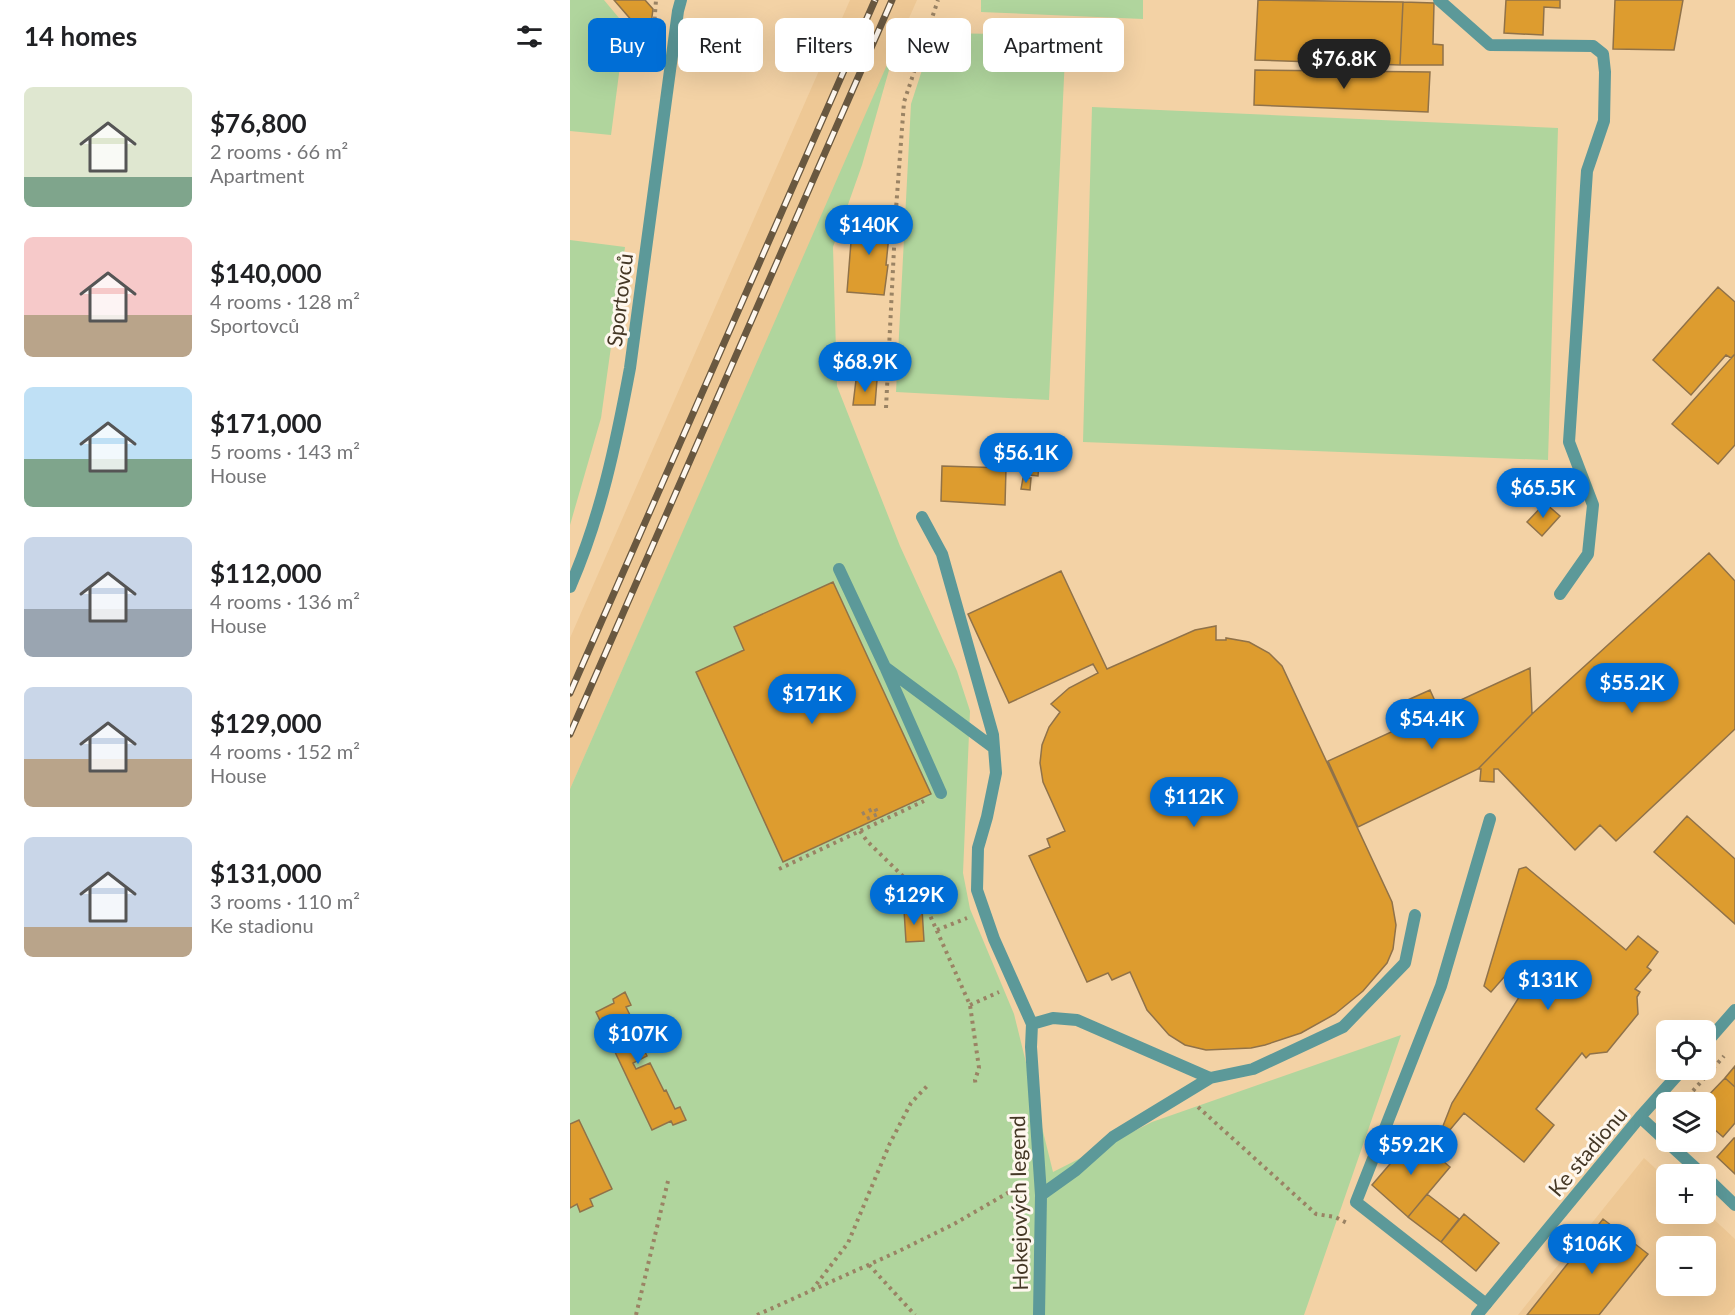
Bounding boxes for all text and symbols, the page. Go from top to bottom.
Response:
chip: Buy [588,18,666,72]
chip: Rent [678,18,763,72]
chip: Filters [775,18,874,72]
chip: New [886,18,971,72]
chip: Apartment [983,18,1124,72]
text: 14 homes [24,20,137,52]
icon: filters [513,20,546,53]
pin: $76.8K [1295,39,1393,90]
text: $76.8K [1312,46,1376,70]
text: $76,800 [210,107,307,139]
icon: home [72,111,144,183]
text: 2 rooms · 66 m² [210,139,348,163]
text: Apartment [210,163,304,187]
pin: $140K [827,205,911,256]
text: $140K [839,212,899,236]
street label: Sportovců [601,252,637,348]
text: $140,000 [210,257,322,289]
icon: home [72,261,144,333]
text: 4 rooms · 128 m² [210,289,360,313]
text: Sportovců [210,313,299,337]
pin: $68.9K [816,342,914,393]
text: $68.9K [833,349,897,373]
text: $171,000 [210,407,322,439]
icon: home [72,411,144,483]
pin: $56.1K [977,433,1075,484]
text: 5 rooms · 143 m² [210,439,360,463]
text: $56.1K [994,440,1058,464]
text: House [210,463,267,487]
pin: $65.5K [1494,468,1592,519]
text: $65.5K [1511,475,1575,499]
text: $112,000 [210,557,322,589]
icon: home [72,561,144,633]
text: 4 rooms · 136 m² [210,589,360,613]
text: House [210,613,267,637]
pin: $55.2K [1583,663,1681,714]
text: $55.2K [1600,670,1664,694]
pin: $171K [770,674,854,725]
text: $171K [782,681,842,705]
pin: $54.4K [1383,699,1481,750]
text: $54.4K [1400,706,1464,730]
text: $129,000 [210,707,322,739]
icon: home [72,711,144,783]
text: 4 rooms · 152 m² [210,739,360,763]
text: House [210,763,267,787]
pin: $112K [1152,777,1236,828]
text: $112K [1164,784,1224,808]
text: $131,000 [210,857,322,889]
icon: home [72,861,144,933]
pin: $129K [872,875,956,926]
text: $129K [884,882,944,906]
text: 3 rooms · 110 m² [210,889,360,913]
text: Ke stadionu [210,913,314,937]
pin: $131K [1506,960,1590,1011]
text: $131K [1518,967,1578,991]
pin: $107K [596,1014,680,1065]
map controls [1656,1020,1716,1296]
button: locate [1656,1020,1716,1080]
text: $107K [608,1021,668,1045]
button: layers [1656,1092,1716,1152]
street label: Ke stadionu [1542,1101,1632,1201]
street label: Hokejových legend [1004,1115,1032,1291]
pin: $59.2K [1362,1125,1460,1176]
text: $59.2K [1379,1132,1443,1156]
button: + [1656,1164,1716,1224]
pin: $106K [1550,1224,1634,1275]
text: $106K [1562,1231,1622,1255]
button: − [1656,1236,1716,1296]

